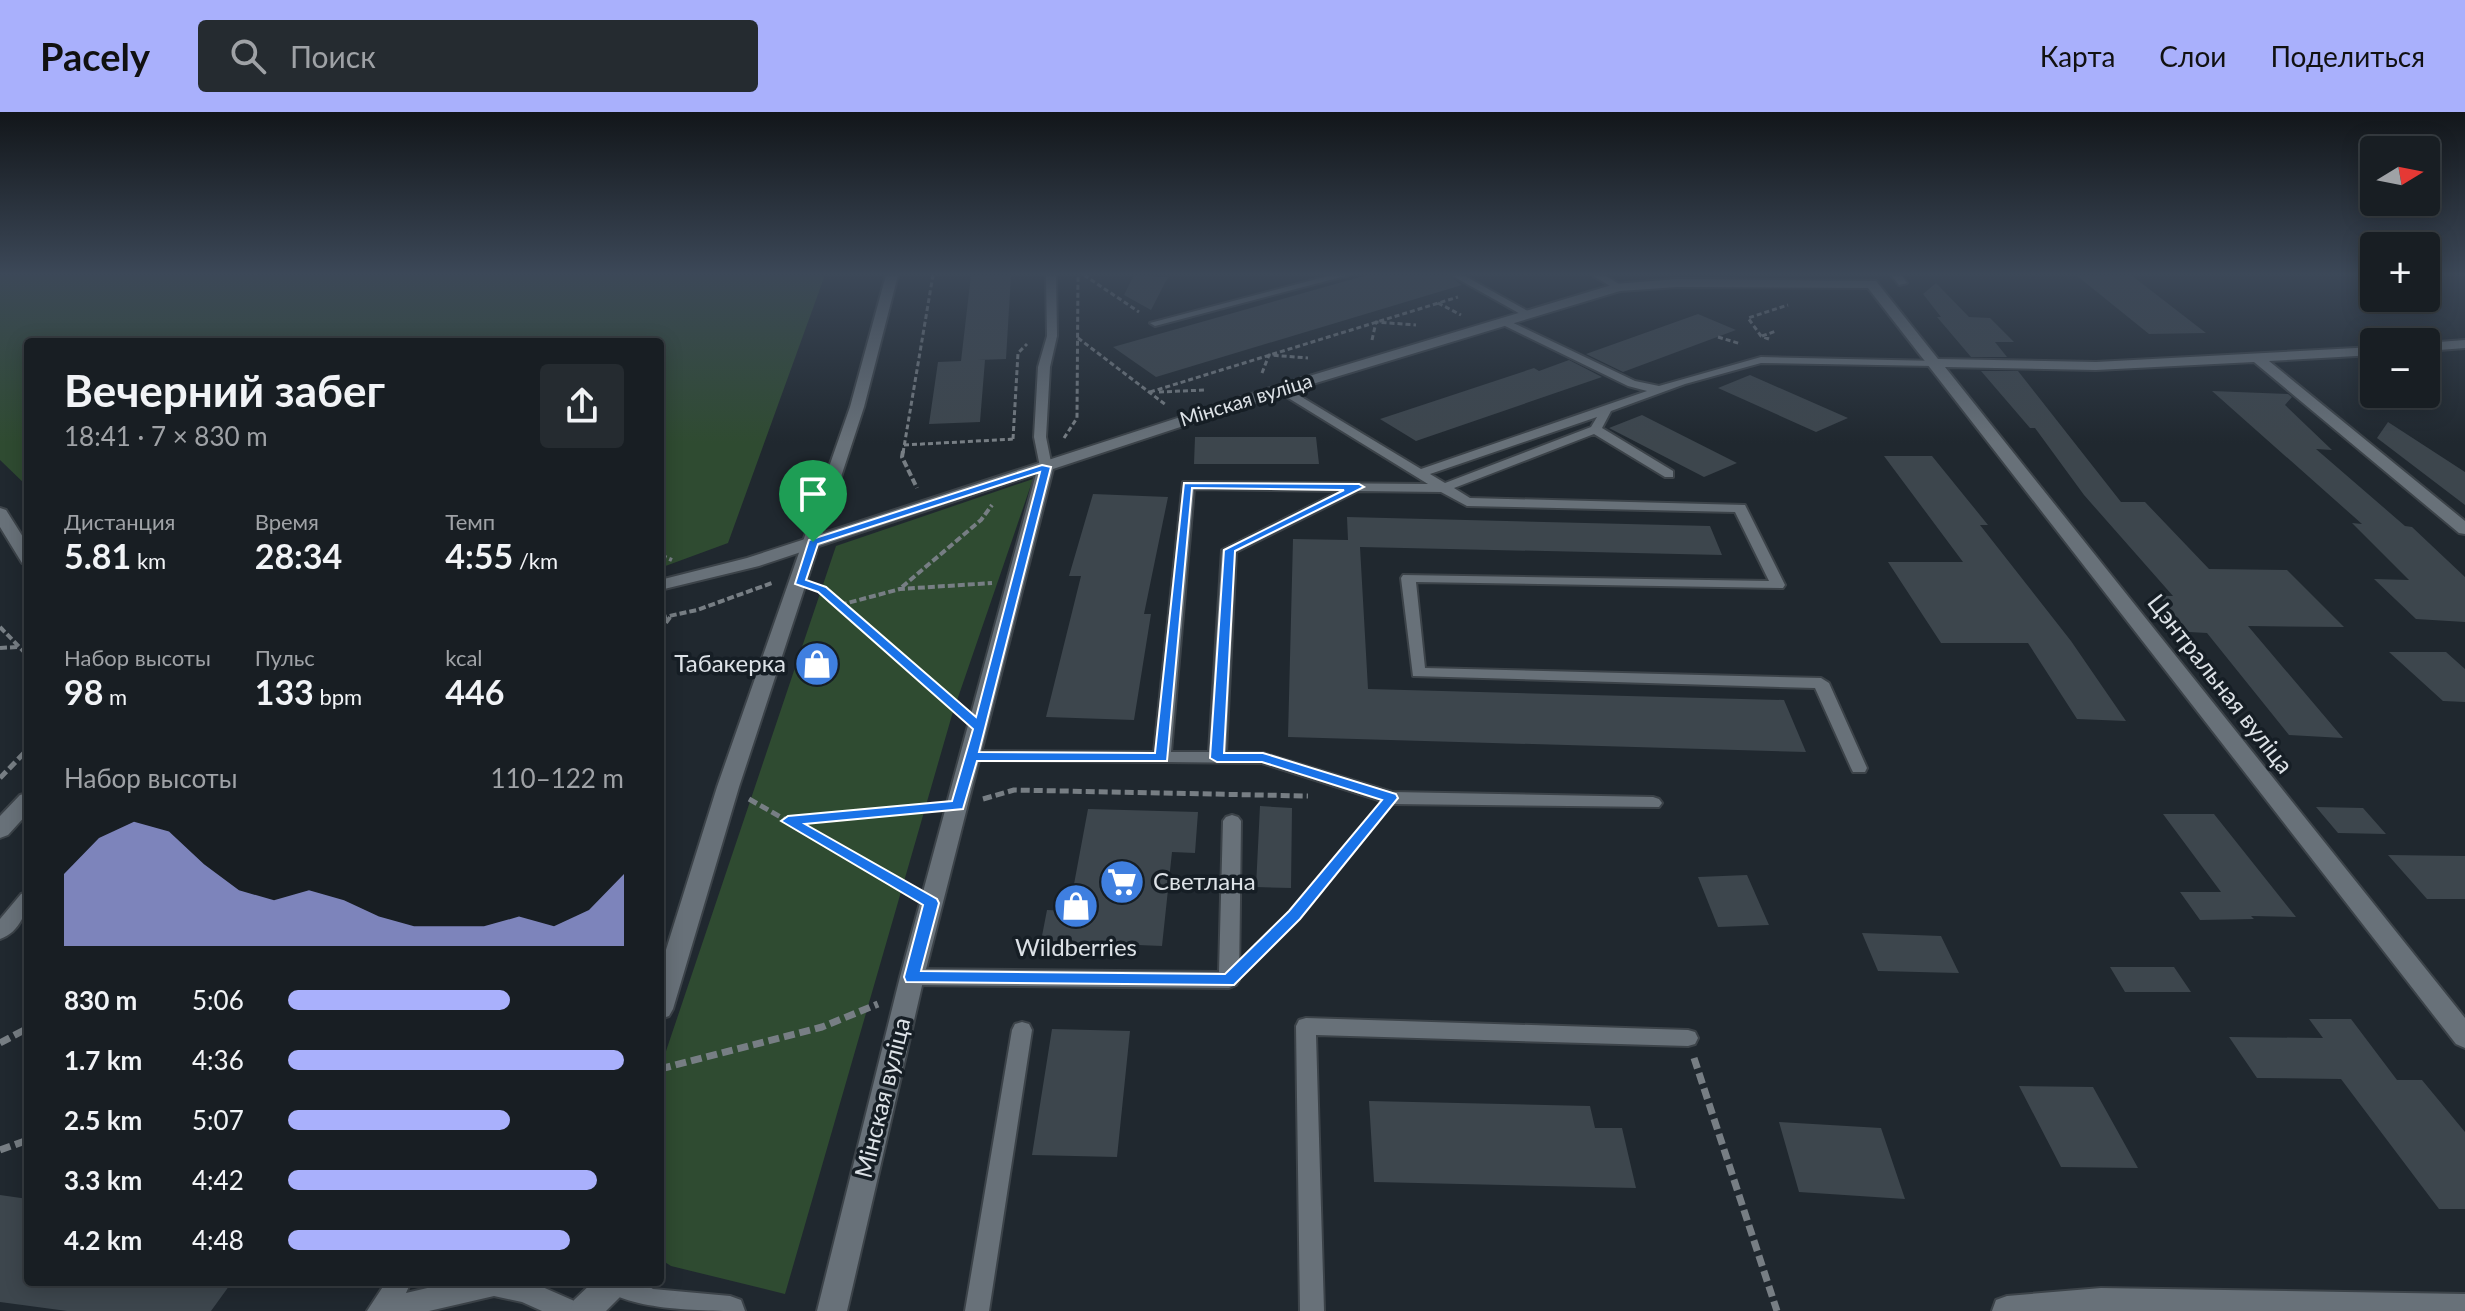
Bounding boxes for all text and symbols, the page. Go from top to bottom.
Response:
search box [198,20,758,92]
text: Pacely [40,33,150,79]
icon: search [226,34,270,78]
text: Поиск [290,38,376,74]
text: Карта [2040,39,2115,73]
text: Слои [2159,39,2226,73]
text: Поделиться [2270,39,2425,73]
north arrow [2360,136,2440,216]
map controls [2360,136,2440,408]
button: + [2360,232,2440,312]
button: − [2360,328,2440,408]
text: Вечерний забег [64,364,385,416]
button: share [540,364,624,448]
street label: Мінская вуліца [1177,368,1315,431]
text: 18:41 · 7 × 830 m [64,420,268,452]
pin [779,460,847,542]
icon: arrive [791,472,835,516]
text: Дистанция [64,508,175,535]
text: Время [255,508,319,535]
text: Темп [445,508,495,535]
text: 5.81 [64,535,131,576]
text: 28:34 [255,535,342,576]
text: 4:55 [445,535,513,576]
text: km [131,547,166,574]
text: /km [513,547,558,574]
street label: Цэнтральная вуліца [2142,588,2300,778]
shop icon: Табакерка [793,640,841,688]
text: Набор высоты [64,644,211,671]
text: Пульс [255,644,315,671]
text: kcal [445,644,483,671]
place label: Табакерка [674,648,786,677]
text: 98 [64,671,103,712]
text: 133 [255,671,314,712]
text: 446 [445,671,505,712]
text: m [103,683,127,710]
text: bpm [314,683,362,710]
text: Набор высоты [64,762,238,794]
text: 110–122 m [490,762,624,794]
supermarket icon: Светлана [1098,858,1146,906]
place label: Светлана [1153,866,1256,895]
shop icon: Wildberries [1052,882,1100,930]
place label: Wildberries [1015,932,1137,961]
text: 830 m [64,984,137,1016]
text: 5:06 [192,984,244,1016]
street label: Мінская вуліца [848,1014,915,1181]
text: 1.7 km [64,1044,142,1076]
text: 4:36 [192,1044,244,1076]
text: 2.5 km [64,1104,142,1136]
text: 5:07 [192,1104,244,1136]
text: 3.3 km [64,1164,142,1196]
text: 4:42 [192,1164,244,1196]
text: 4.2 km [64,1224,142,1256]
text: 4:48 [192,1224,244,1256]

